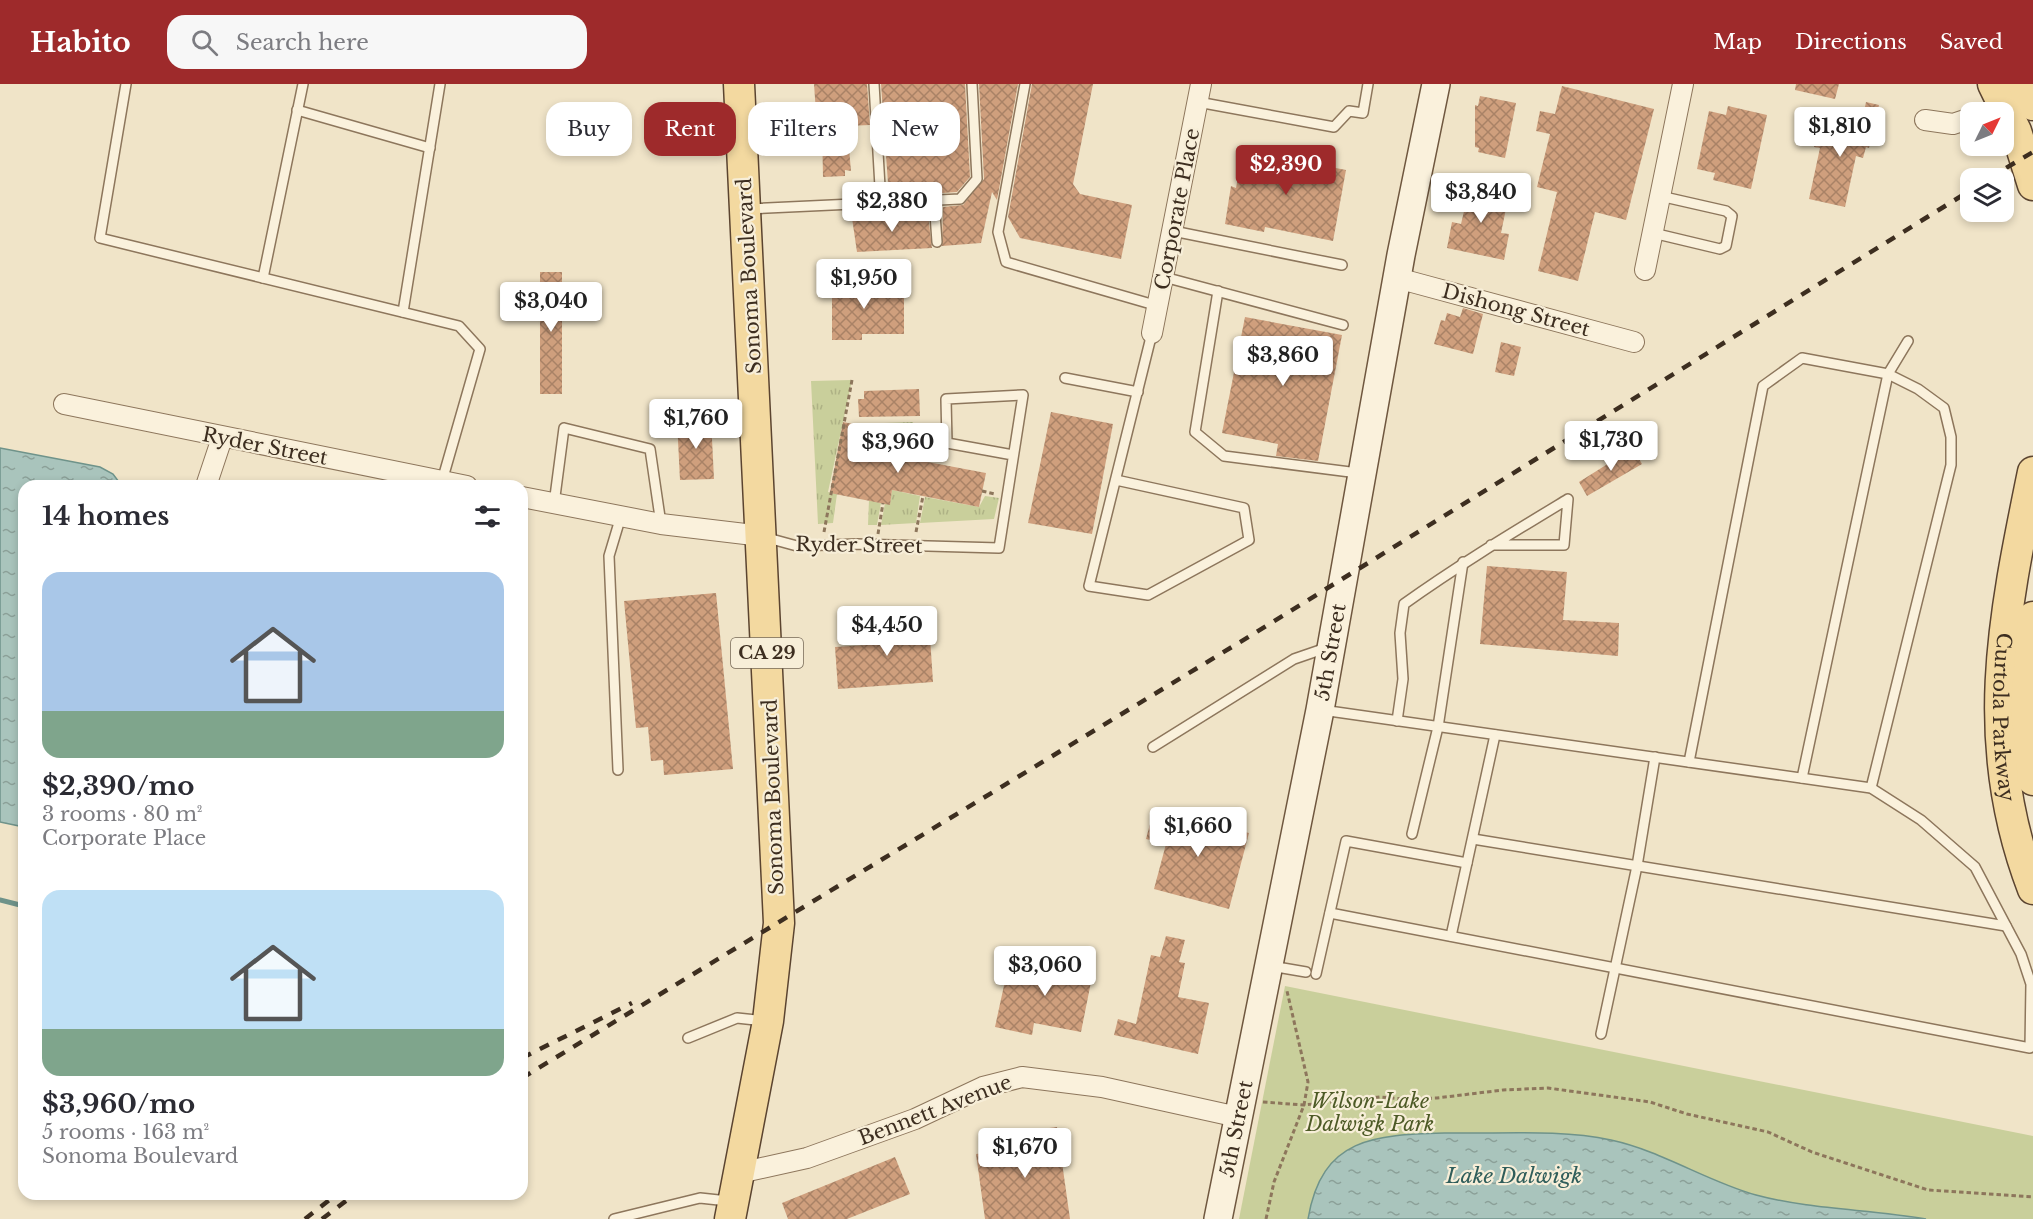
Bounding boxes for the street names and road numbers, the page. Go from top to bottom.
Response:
street label: Corporate Place [1150,126,1204,292]
street label: Sonoma Boulevard [732,177,766,375]
street label: Dishong Street [1440,279,1593,341]
street label: Ryder Street [200,422,330,470]
street label: Ryder Street [795,532,923,558]
street label: 5th Street [1310,601,1351,703]
street label: Curtola Parkway [1988,631,2020,804]
road number: CA 29 [731,638,803,668]
street label: Sonoma Boulevard [758,698,788,896]
street label: Bennett Avenue [855,1070,1015,1150]
street label: 5th Street [1215,1078,1258,1180]

